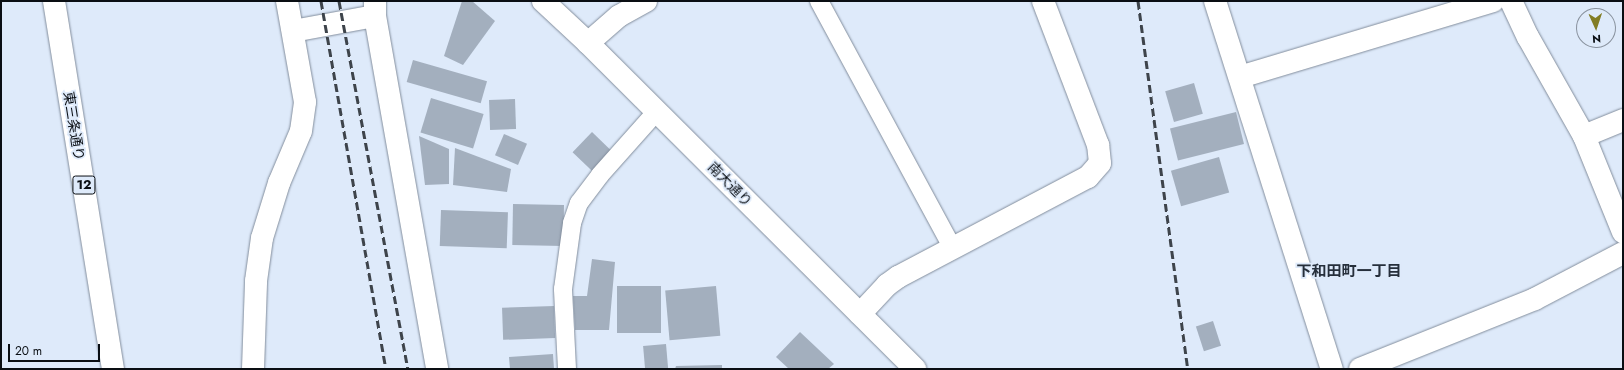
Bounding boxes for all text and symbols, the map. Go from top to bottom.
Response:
north arrow [1576,8,1616,48]
text: N [1592,31,1601,47]
street label: 東三条通り [60,90,88,162]
street label: 南大通り [704,158,756,210]
road number: 12 [72,174,96,196]
district label: 下和田町一丁目 [1297,263,1401,281]
scale bar [10,336,102,362]
text: 20 m [15,342,42,360]

